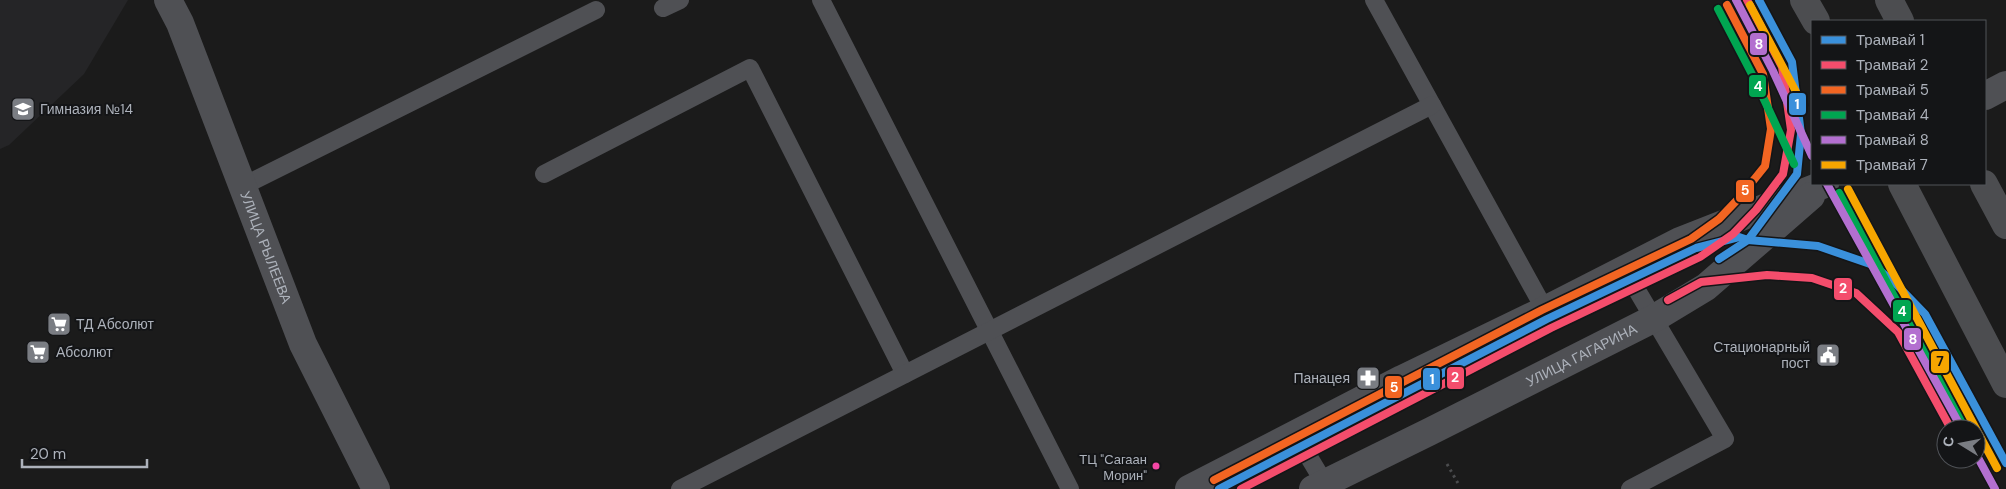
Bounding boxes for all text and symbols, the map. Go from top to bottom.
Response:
legend [1811,20,1986,185]
text: Трамвай 1 [1856,30,1925,50]
line badge: 8 [1749,32,1768,56]
text: 8 [1755,35,1764,53]
text: Трамвай 2 [1856,55,1928,75]
line badge: 4 [1748,74,1767,98]
text: 4 [1753,77,1763,95]
text: Трамвай 5 [1856,80,1929,100]
line badge: 1 [1788,92,1807,116]
text: 1 [1794,95,1800,113]
school or university icon: Гимназия №14 [10,96,36,122]
place label: Гимназия №14 [40,100,134,118]
text: Трамвай 4 [1856,105,1929,125]
text: Трамвай 8 [1856,130,1929,150]
text: Трамвай 7 [1856,155,1928,175]
line badge: 5 [1735,179,1755,203]
text: 5 [1741,181,1749,199]
street label: УЛИЦА РЫЛЕЕВА [236,188,296,307]
line badge: 2 [1833,277,1853,301]
text: 2 [1839,279,1847,297]
line badge: 4 [1892,299,1912,323]
text: 4 [1897,302,1907,320]
supermarket icon: ТД Абсолют [46,311,72,337]
place label: ТД Абсолют [76,315,154,333]
street label: УЛИЦА ГАГАРИНА [1523,319,1641,391]
line badge: 8 [1903,327,1922,351]
text: 8 [1909,330,1918,348]
place label: Стационарный пост [1713,338,1811,372]
supermarket icon: Абсолют [25,339,51,365]
public building icon: Стационарный пост [1815,342,1841,368]
place label: Абсолют [56,343,113,361]
line badge: 7 [1930,350,1950,374]
text: 7 [1936,352,1944,370]
pharmacy icon: Панацея [1355,365,1381,391]
line badge: 2 [1446,366,1465,390]
line badge: 1 [1422,367,1441,391]
text: 2 [1451,368,1459,386]
place label: Панацея [1293,369,1350,387]
text: 1 [1429,370,1435,388]
line badge: 5 [1384,375,1403,399]
text: 5 [1390,378,1398,396]
north arrow [1936,419,1986,469]
text: С [1938,435,1958,448]
scale bar [22,436,148,468]
text: 20 m [30,444,66,464]
place label: ТЦ "Сагаан Морин" [1079,451,1147,484]
marker: ТЦ "Сагаан Морин" [1151,461,1161,471]

